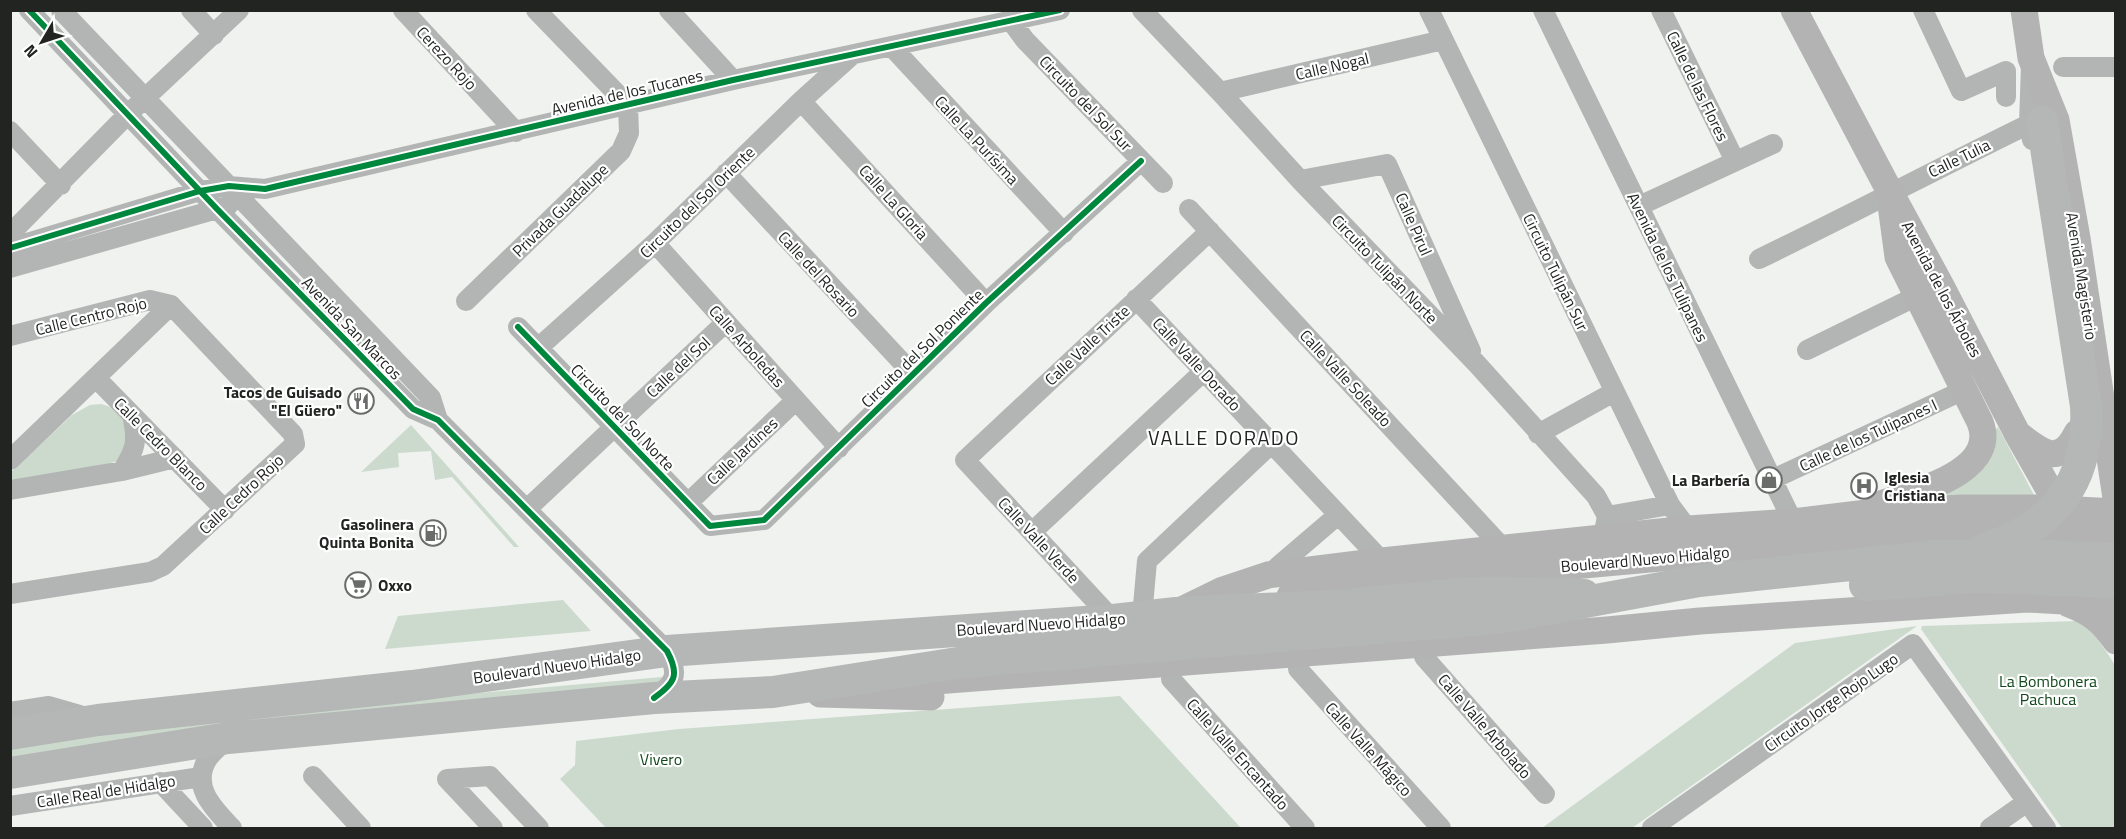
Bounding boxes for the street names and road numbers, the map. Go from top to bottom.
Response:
street label: Cerezo Rojo [411,21,483,95]
street label: Calle de las Flores [1661,27,1735,145]
street label: Calle Nogal [1293,46,1371,86]
street label: Circuito del Sol Sur [1034,50,1138,157]
street label: Avenida de los Tucanes [549,63,705,121]
street label: Calle La Purísima [929,90,1025,190]
street label: Calle Tulia [1924,133,1994,183]
street label: Circuito del Sol Oriente [634,141,760,263]
street label: Privada Guadalupe [506,158,614,262]
street label: Calle La Gloria [854,159,934,245]
street label: Avenida de los Tulipanes [1621,188,1715,346]
street label: Calle Pirul [1390,189,1438,259]
street label: Circuito Tulipán Norte [1326,209,1444,329]
street label: Circuito Tulipán Sur [1517,209,1595,335]
street label: Avenida Magisterio [2060,211,2104,341]
street label: Avenida de los Árboles [1896,217,1988,361]
street label: Calle del Rosario [773,225,865,323]
street label: Avenida San Marcos [296,271,408,385]
street label: Circuito del Sol Poniente [855,283,989,413]
street label: Calle Centro Rojo [33,291,149,341]
street label: Calle Valle Triste [1039,299,1135,391]
street label: Calle Arboledas [704,300,790,392]
street label: Calle Valle Dorado [1147,312,1247,416]
street label: Calle Valle Soleado [1294,324,1398,432]
street label: Calle del Sol [640,331,716,403]
street label: Circuito del Sol Norte [566,358,680,476]
street label: Calle Cedro Blanco [109,392,213,496]
street label: Calle de los Tulipanes I [1795,393,1941,477]
street label: Calle Jardines [701,412,783,490]
street label: Calle Cedro Rojo [193,448,289,540]
street label: Calle Valle Verde [993,491,1085,589]
street label: Boulevard Nuevo Hidalgo [1560,540,1730,578]
street label: Boulevard Nuevo Hidalgo [956,606,1126,642]
street label: Boulevard Nuevo Hidalgo [472,642,642,690]
street label: Circuito Jorge Rojo Lugo [1759,647,1903,757]
street label: Calle Valle Arbolado [1433,668,1537,784]
street label: Calle Valle Encantado [1181,693,1295,815]
street label: Calle Valle Mágico [1320,696,1418,802]
street label: Calle Real de Hidalgo [35,768,177,814]

